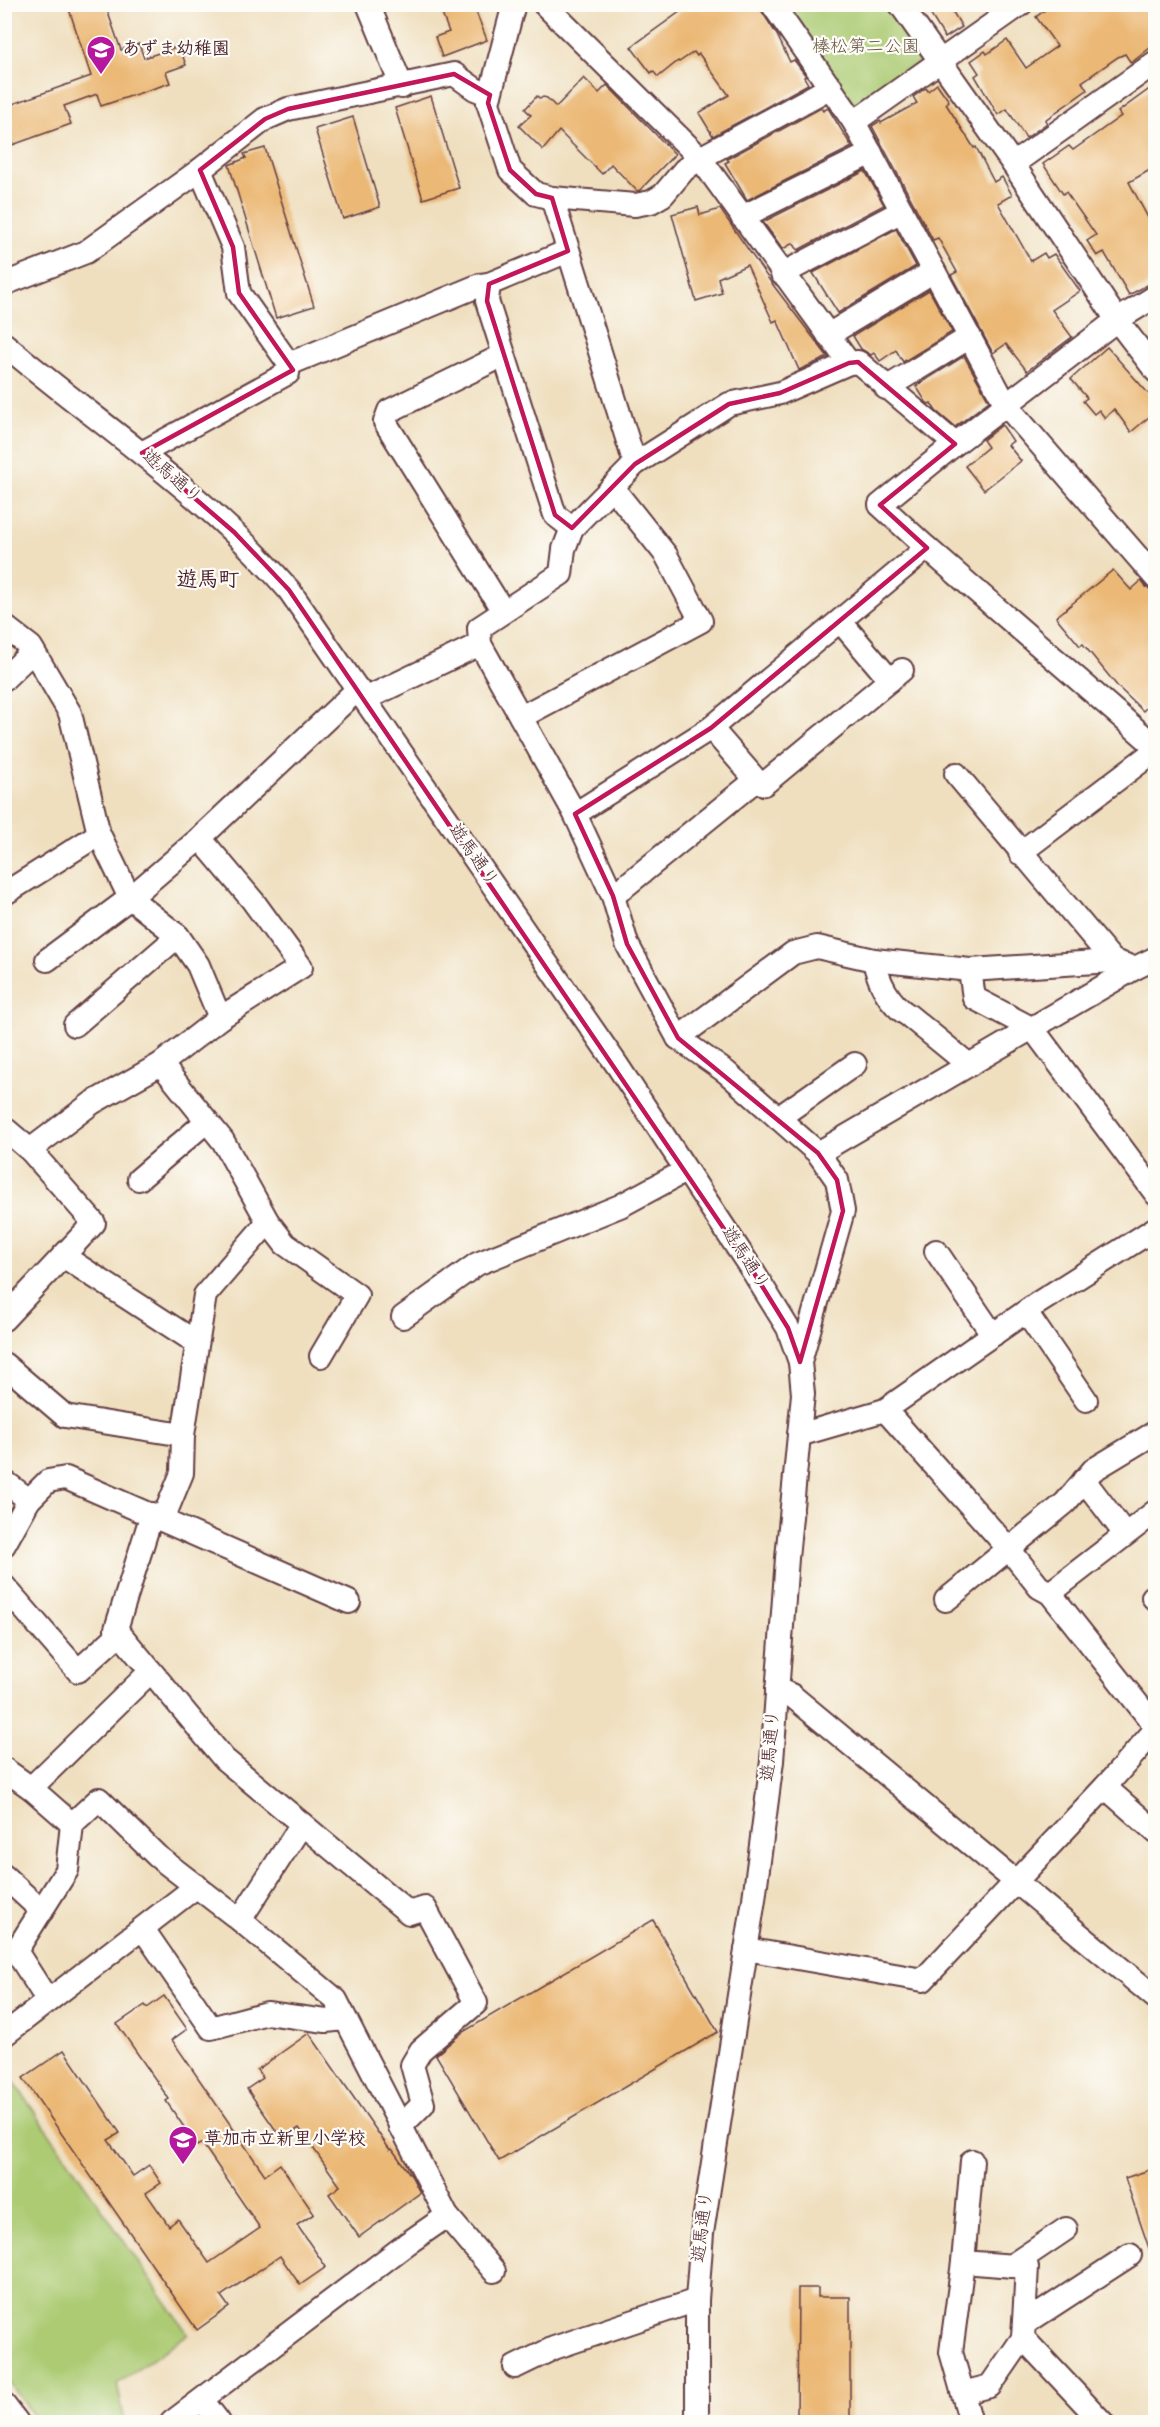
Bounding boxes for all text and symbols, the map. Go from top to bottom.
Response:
school or university icon: あずま幼稚園 [85,34,117,76]
park label: 榛松第二公園 [812,37,920,59]
place label: あずま幼稚園 [122,39,230,61]
street label: 遊馬通り [137,446,206,510]
district label: 遊馬町 [177,568,240,595]
street label: 遊馬通り [443,820,502,892]
street label: 遊馬通り [716,1223,773,1295]
street label: 遊馬通り [757,1709,786,1783]
school or university icon: 草加市立新里小学校 [167,2124,199,2166]
place label: 草加市立新里小学校 [204,2129,366,2151]
street label: 遊馬通り [688,2190,719,2264]

